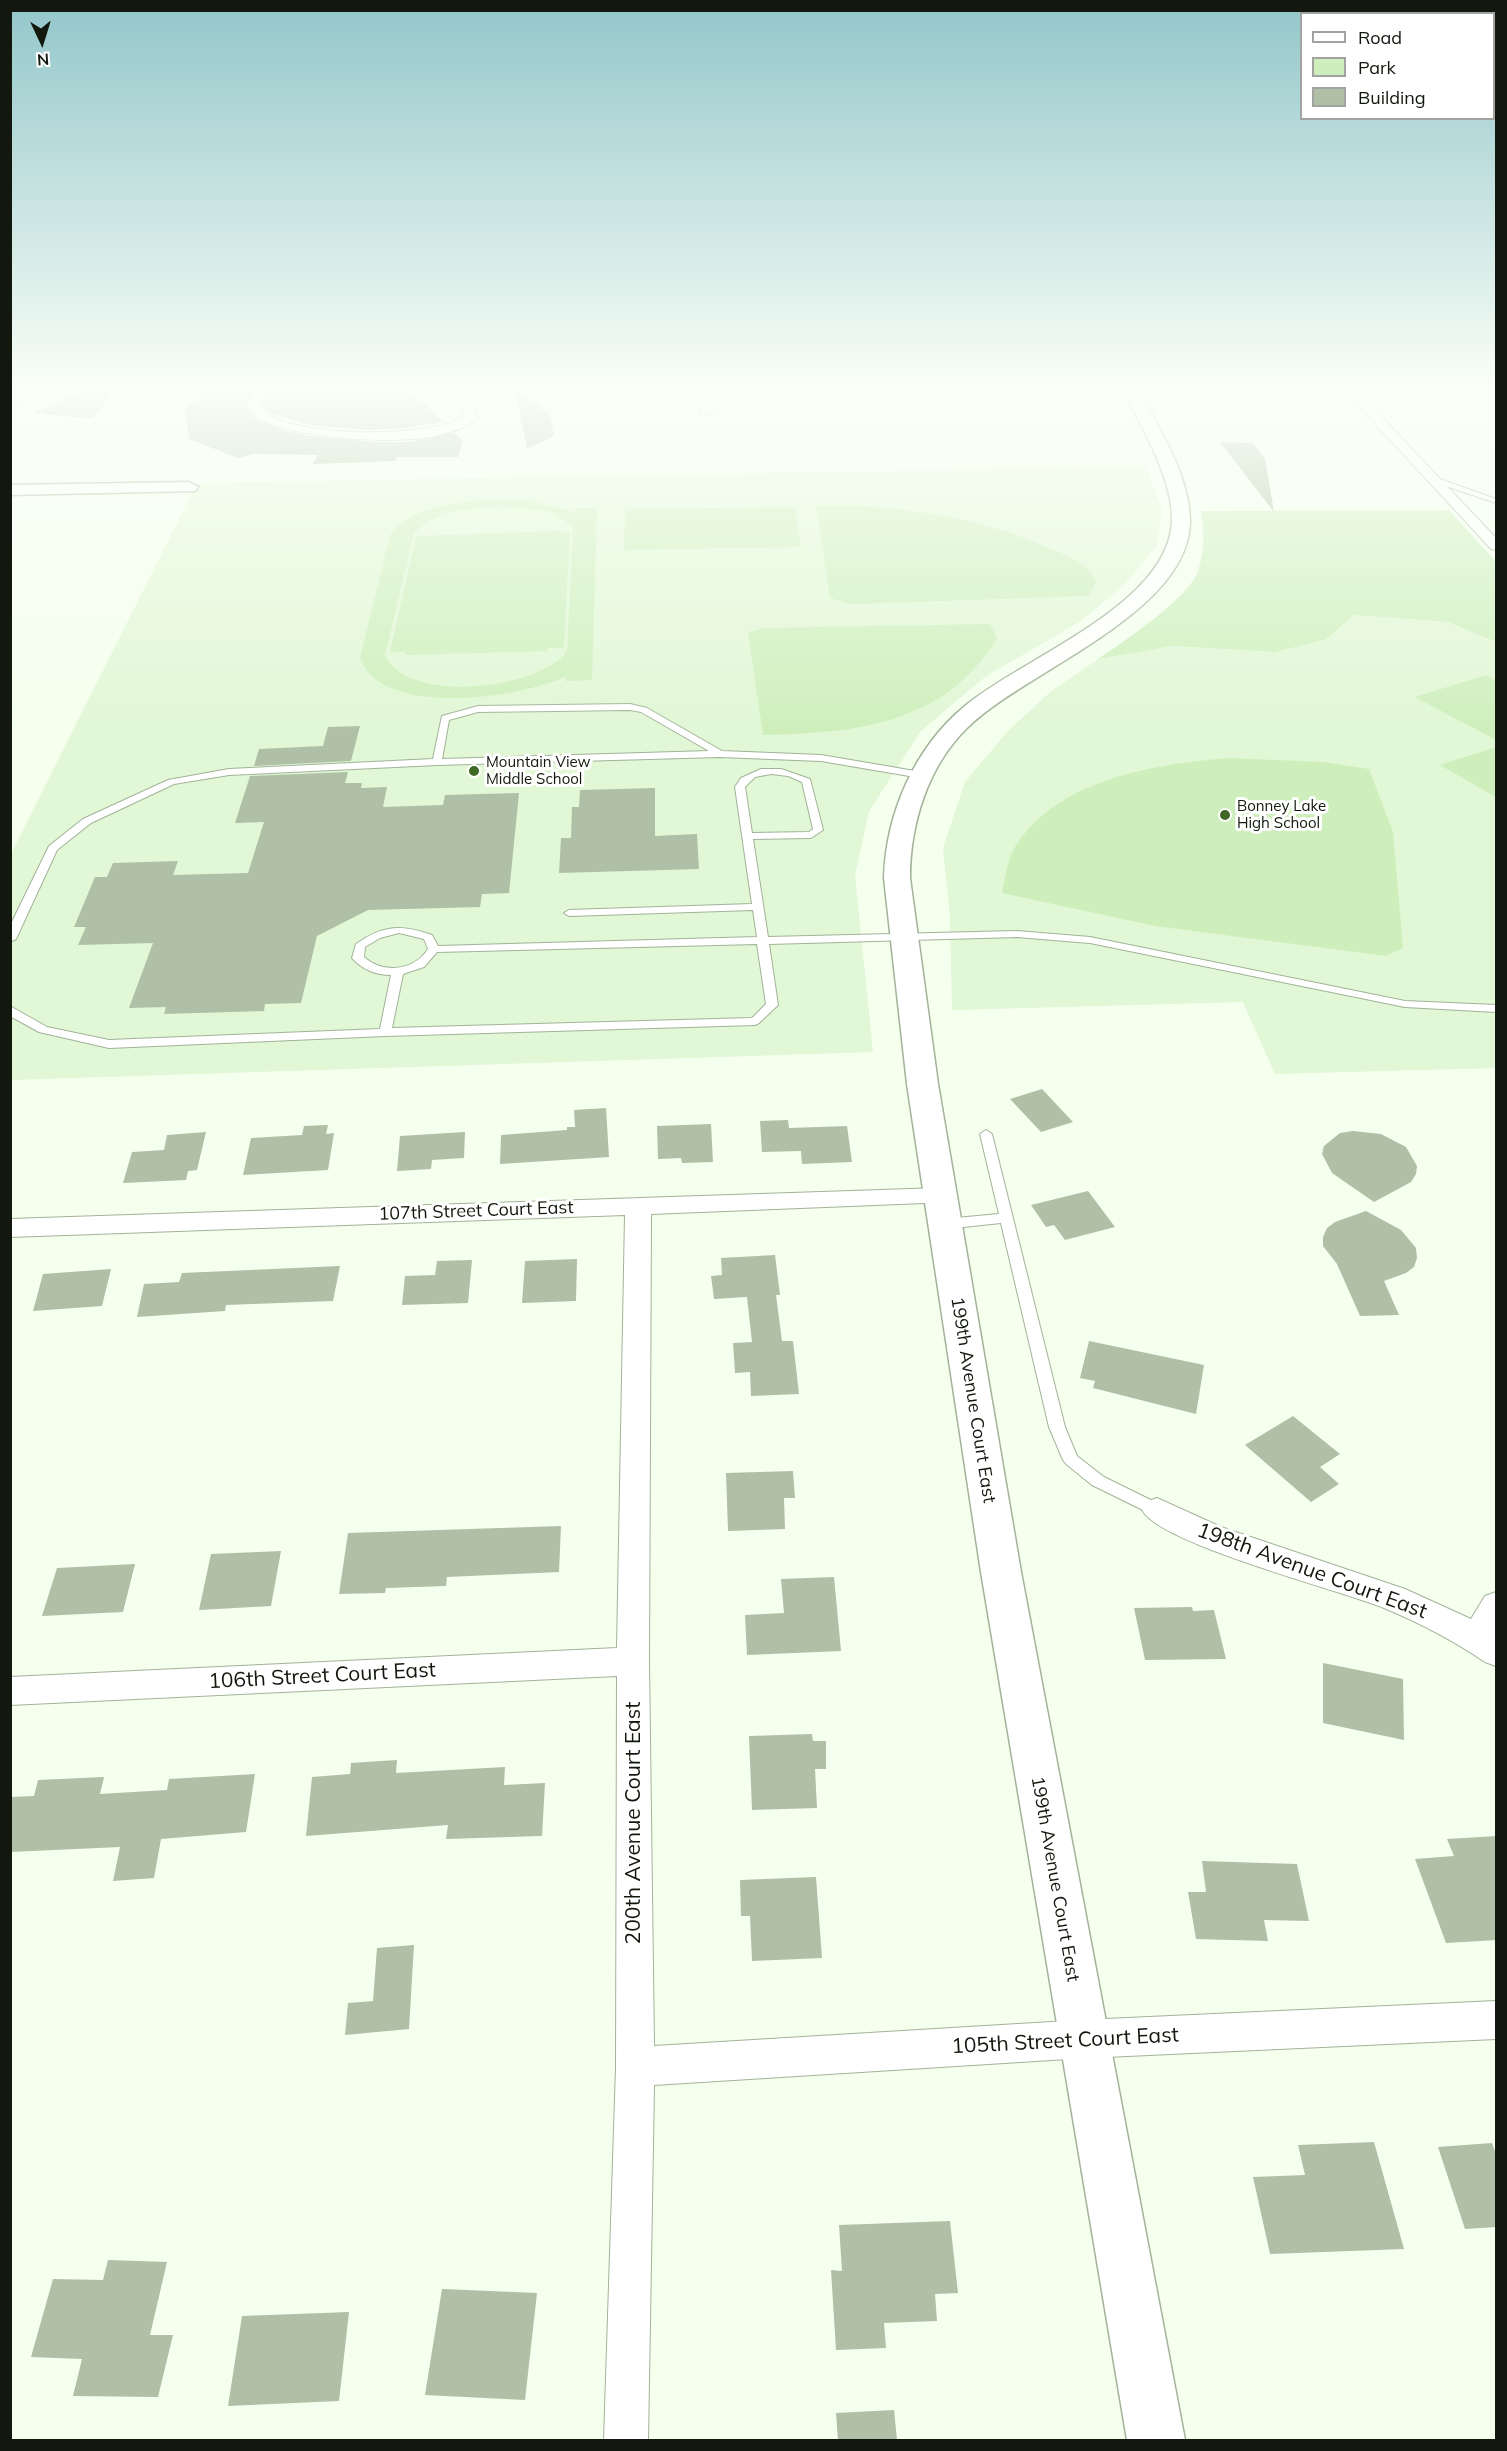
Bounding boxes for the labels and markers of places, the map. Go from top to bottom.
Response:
place label: Mountain View Middle School [486,753,591,788]
marker: Mountain View Middle School [467,764,481,778]
place label: Bonney Lake High School [1237,797,1326,832]
marker: Bonney Lake High School [1218,808,1232,822]

